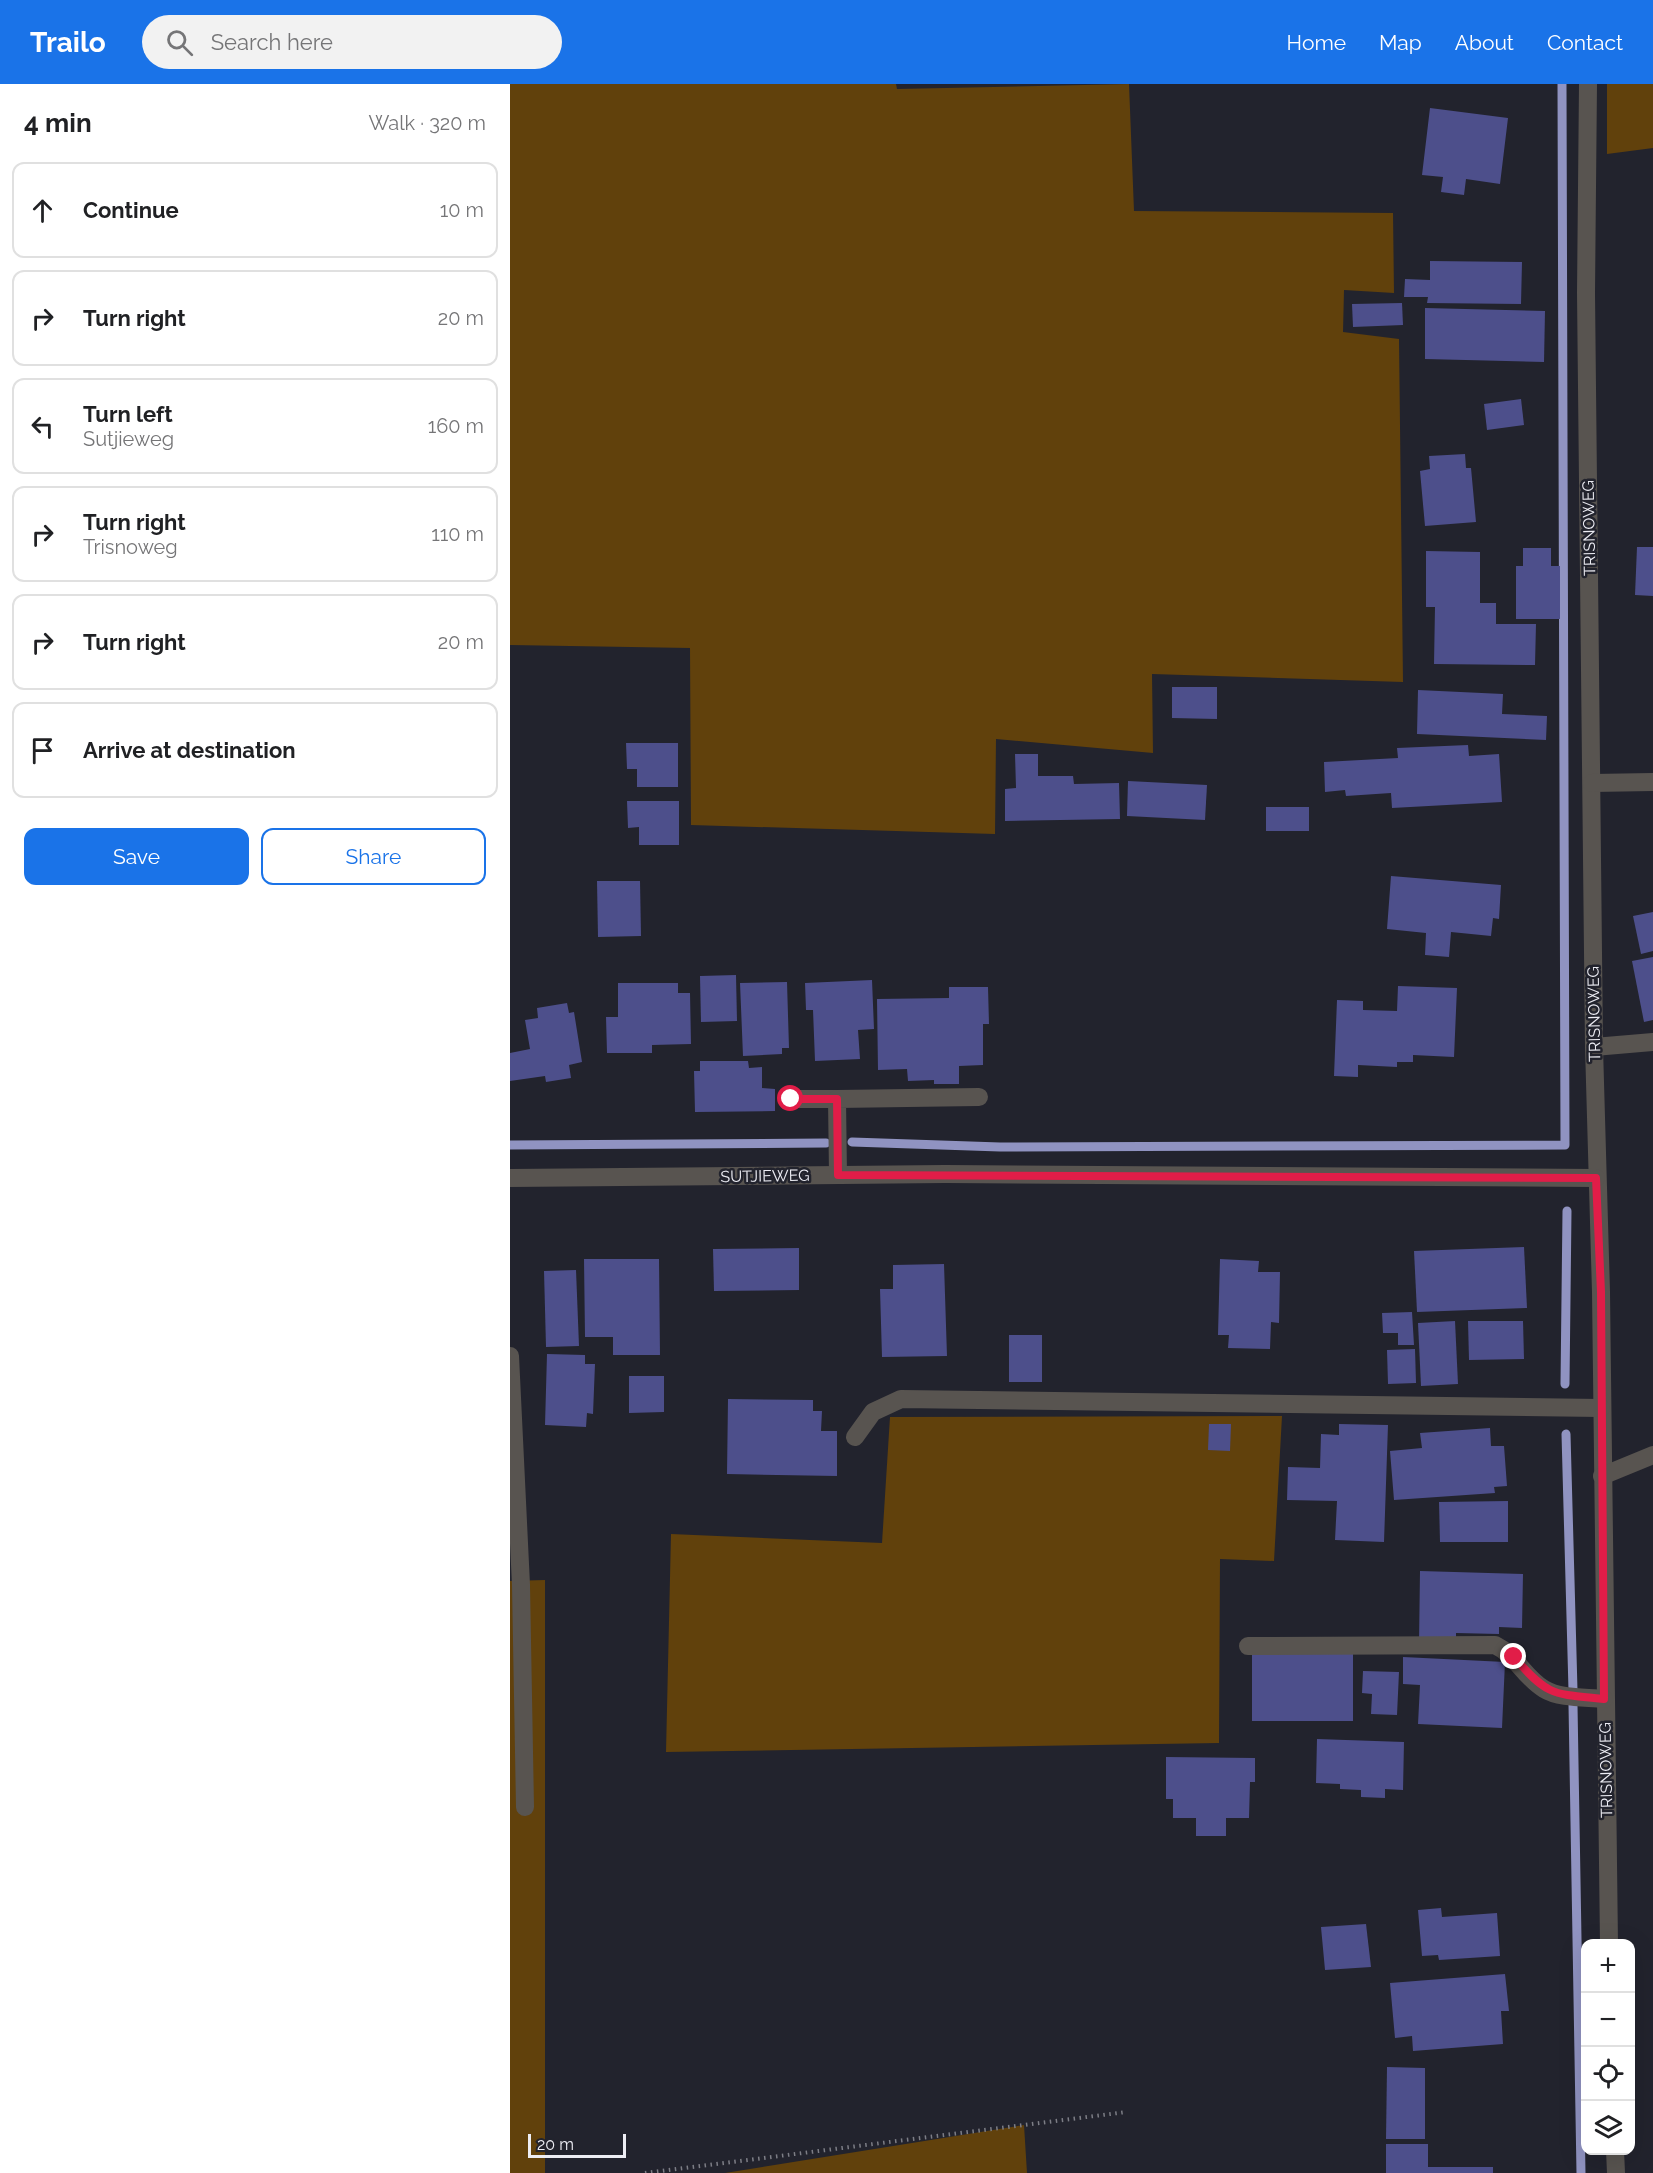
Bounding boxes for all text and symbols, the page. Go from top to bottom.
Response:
search box [142,15,562,69]
text: Trailo [30,26,106,59]
icon: search [163,26,196,59]
text: Search here [211,29,333,55]
text: Home [1287,30,1346,55]
text: Map [1379,30,1422,55]
text: About [1455,30,1514,55]
text: Contact [1547,30,1623,55]
text: 4 min [24,108,92,138]
text: Walk · 320 m [368,111,486,135]
icon: ahead [26,194,59,227]
text: Continue [83,197,179,223]
text: 10 m [440,198,484,222]
icon: right [26,302,59,335]
text: Turn right [83,305,186,331]
text: 20 m [438,306,484,330]
text: Turn left [83,401,173,427]
icon: left [26,410,59,443]
text: 160 m [428,414,484,438]
text: Sutjieweg [83,427,174,451]
street label: TRISNOWEG [1579,480,1599,576]
text: Turn right [83,509,186,535]
icon: right [26,518,59,551]
text: 110 m [431,522,484,546]
text: Trisnoweg [83,535,178,559]
icon: right [26,626,59,659]
text: Turn right [83,629,186,655]
text: 20 m [438,630,484,654]
icon: arrive [26,734,59,767]
text: Arrive at destination [83,737,296,763]
button: Save [24,828,249,885]
button: Share [261,828,486,885]
street label: TRISNOWEG [1584,966,1604,1062]
route start [777,1085,803,1111]
street label: SUTJIEWEG [720,1166,810,1186]
route end [1500,1643,1526,1669]
street label: TRISNOWEG [1596,1722,1616,1818]
map controls [1581,1939,1635,2155]
button: + [1581,1939,1635,1993]
button: − [1581,1993,1635,2047]
button: locate [1581,2047,1635,2101]
button: layers [1581,2101,1635,2155]
scale bar [528,2131,626,2158]
text: 20 m [537,2135,574,2154]

